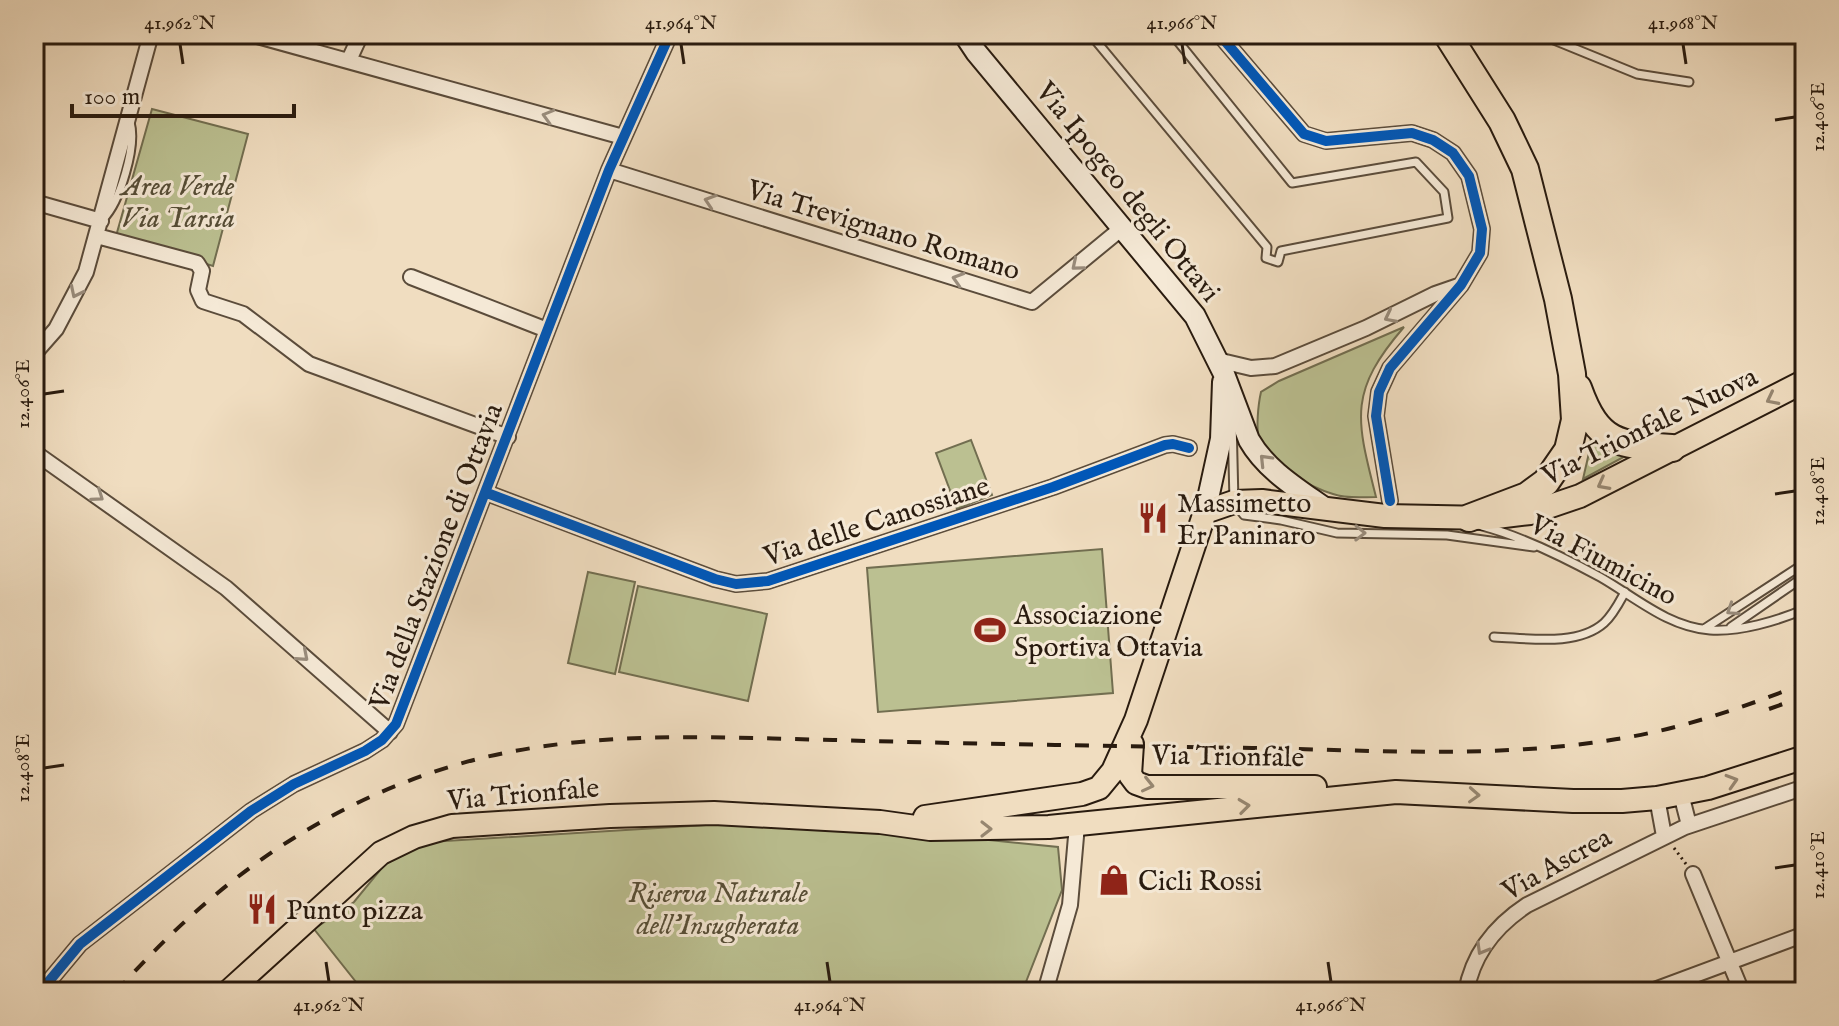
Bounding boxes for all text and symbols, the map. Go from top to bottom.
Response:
text: 41.962°N [144,11,216,36]
text: 41.964°N [645,11,717,36]
text: 41.966°N [1147,11,1217,36]
text: 41.968°N [1648,11,1718,36]
scale bar [72,68,294,118]
street label: Via Ipogeo degli Ottavi [1027,74,1227,310]
text: 100 m [84,82,140,113]
text: 12.406°E [1806,82,1831,152]
one-way arrow [542,109,556,125]
park label: Area Verde Via Tarsia [119,170,235,237]
street label: Via Trevignano Romano [742,173,1024,290]
one-way arrow [703,195,717,211]
one-way arrow [1072,255,1086,270]
one-way arrow [951,273,965,289]
one-way arrow [70,284,86,298]
one-way arrow [1383,307,1398,322]
text: 12.406°E [11,359,36,429]
street label: Via Trionfale Nuova [1536,359,1764,495]
one-way arrow [1765,389,1780,404]
street label: Via della Stazione di Ottavia [362,398,512,716]
one-way arrow [1260,455,1274,470]
text: 12.408°E [1806,456,1831,525]
street label: Via delle Canossiane [759,469,994,576]
one-way arrow [1597,475,1612,490]
one-way arrow [90,486,104,501]
place label: Massimetto Er Paninaro [1177,487,1316,554]
restaurant icon: Massimetto Er Paninaro [1136,501,1170,535]
street label: Via Fiumicino [1522,507,1683,615]
one-way arrow [1354,525,1367,542]
place label: Associazione Sportiva Ottavia [1013,599,1203,666]
one-way arrow [1726,601,1741,616]
sports icon: Associazione Sportiva Ottavia [973,613,1007,647]
one-way arrow [294,646,309,660]
text: 12.408°E [11,733,36,802]
street label: Via Trionfale [1150,739,1305,776]
street label: Via Trionfale [445,771,601,820]
one-way arrow [1724,774,1738,790]
one-way arrow [1141,776,1154,793]
one-way arrow [1468,786,1481,803]
one-way arrow [1238,798,1251,815]
one-way arrow [980,820,993,837]
street label: Via Ascrea [1495,820,1619,910]
text: 12.410°E [1806,831,1831,899]
shop icon: Cicli Rossi [1097,863,1131,897]
place label: Cicli Rossi [1138,865,1262,900]
park label: Riserva Naturale dell'Insugherata [628,877,808,944]
restaurant icon: Punto pizza [245,892,279,926]
place label: Punto pizza [286,894,424,929]
one-way arrow [1476,940,1492,955]
text: 41.962°N [293,993,365,1018]
text: 41.964°N [794,993,866,1018]
text: 41.966°N [1296,993,1366,1018]

